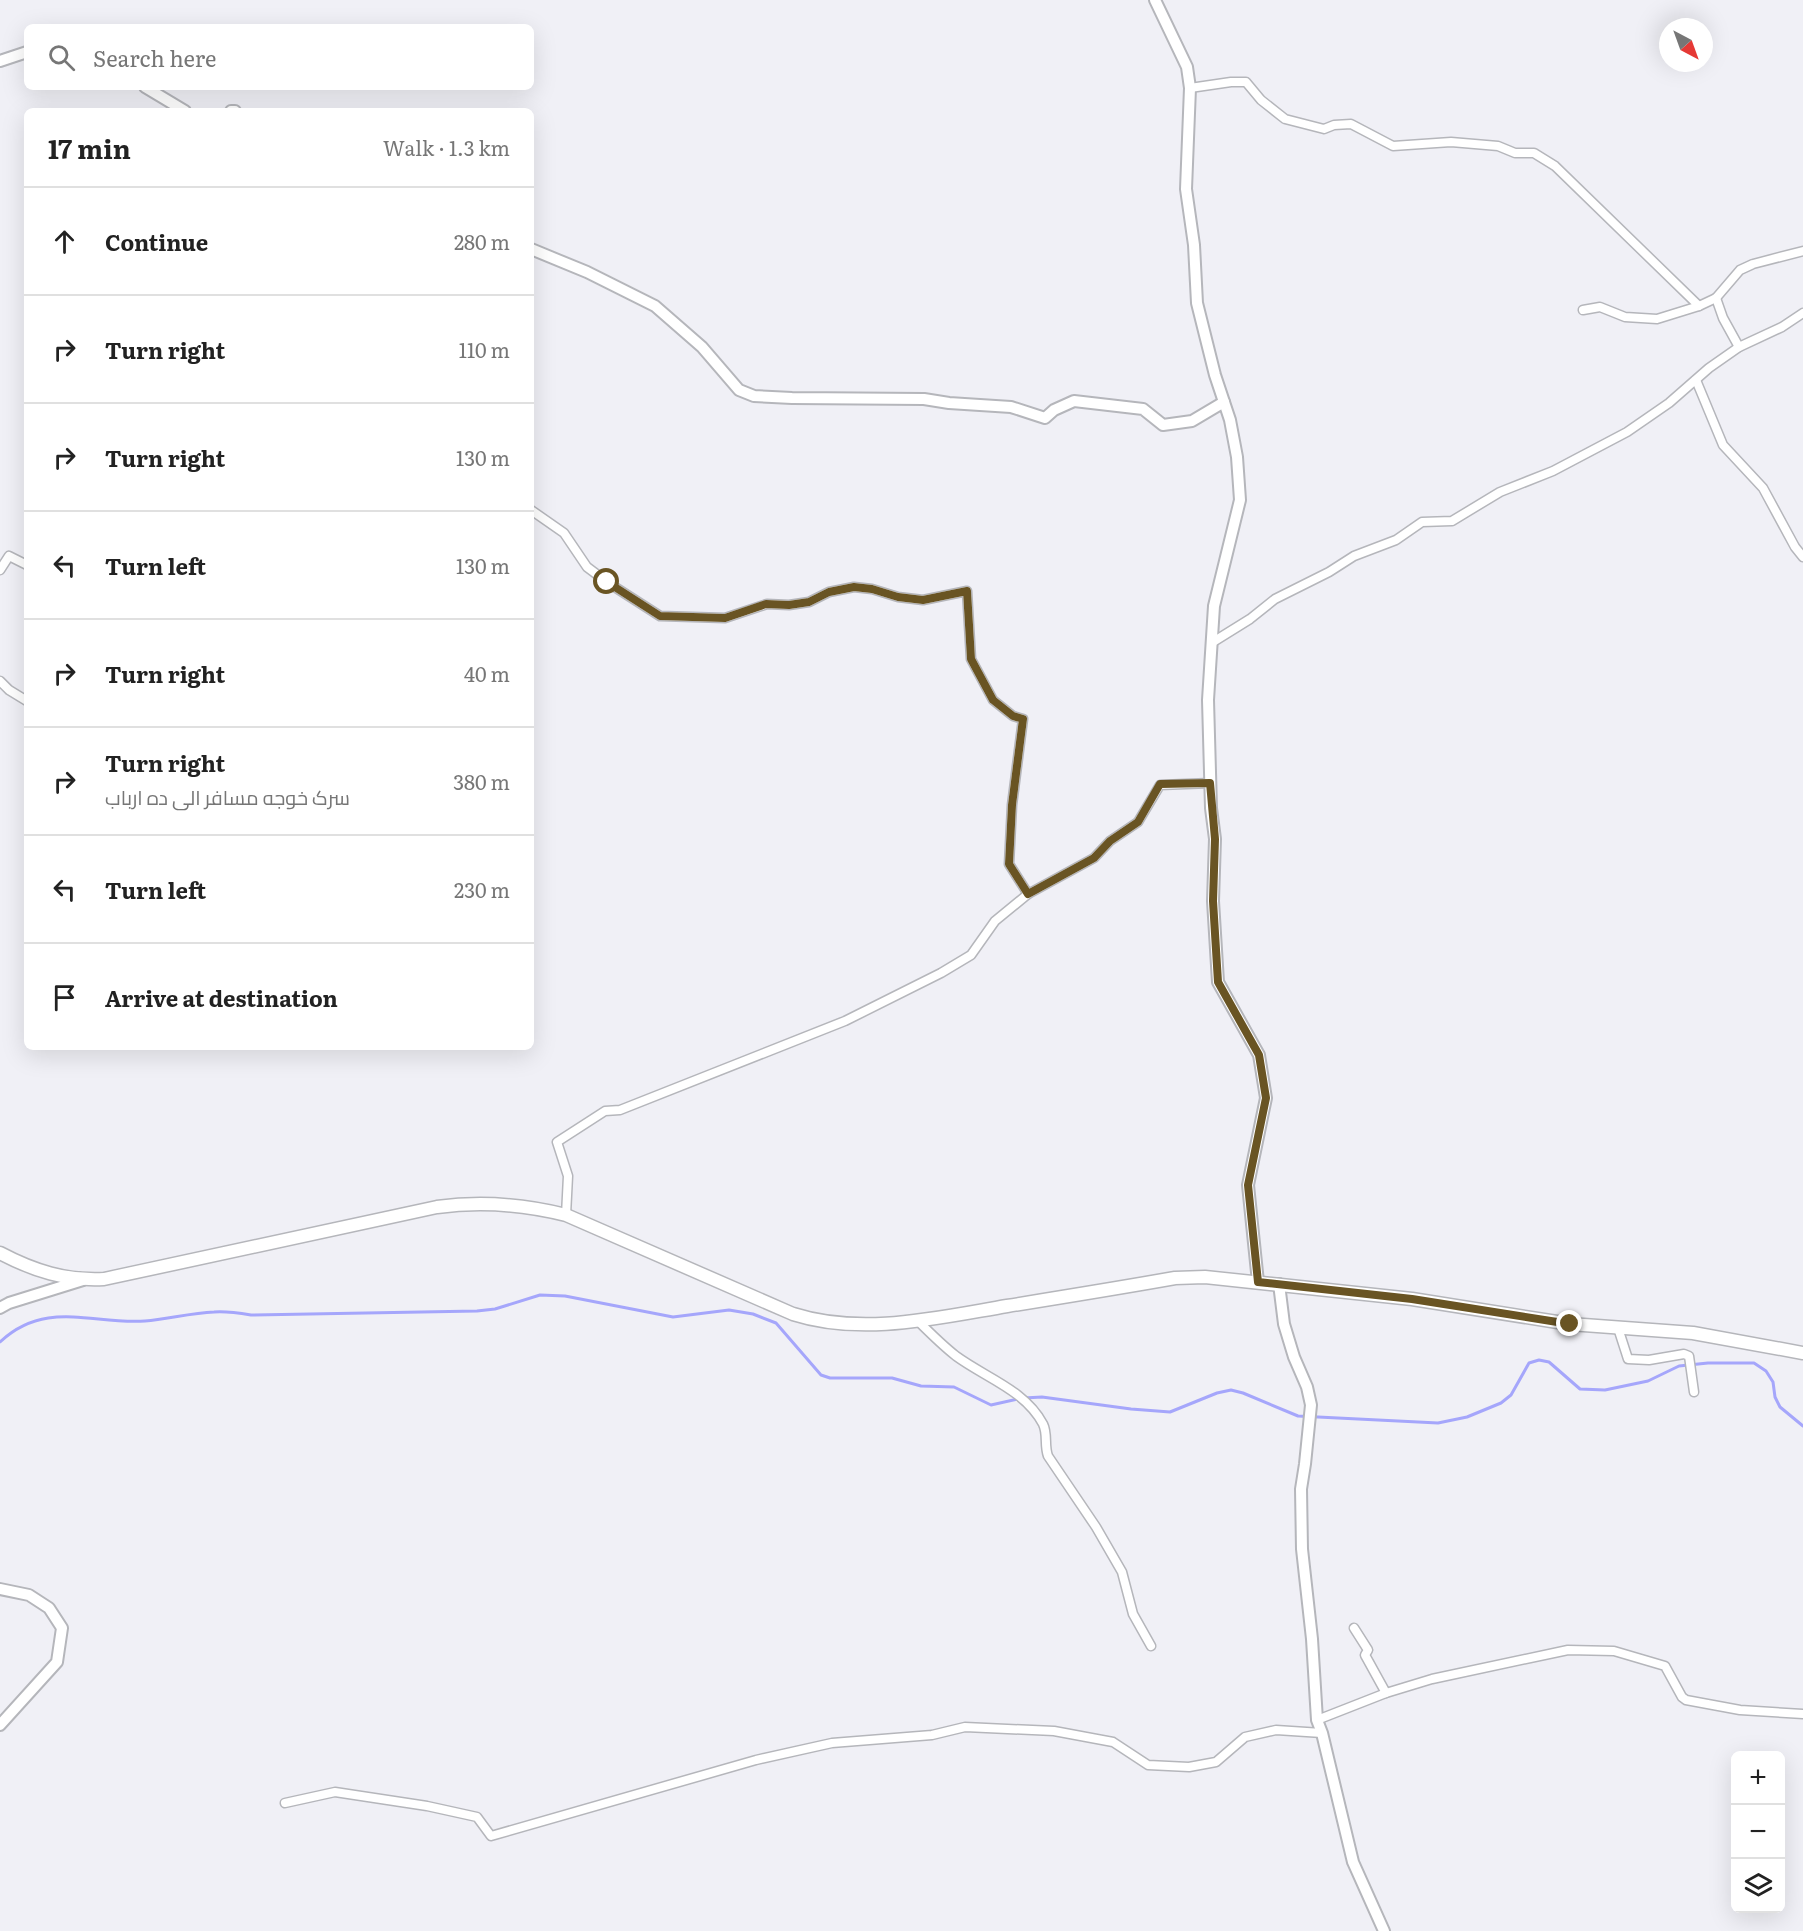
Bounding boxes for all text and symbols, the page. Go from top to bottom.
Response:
north arrow [1659,18,1713,72]
search box [24,24,534,90]
icon: search [45,41,78,74]
text: Search here [93,41,216,74]
text: 17 min [48,128,131,167]
text: Walk · 1.3 km [383,132,510,162]
icon: ahead [48,225,81,258]
text: Continue [105,225,208,258]
text: 280 m [454,226,510,256]
icon: right [48,333,81,366]
text: Turn right [105,333,225,366]
text: 110 m [459,334,510,364]
icon: right [48,441,81,474]
text: Turn right [105,441,225,474]
text: 130 m [456,442,510,472]
icon: left [48,549,81,582]
text: Turn left [105,549,206,582]
text: 130 m [456,550,510,580]
route start [593,568,619,594]
icon: right [48,657,81,690]
text: Turn right [105,657,225,690]
text: 40 m [464,658,510,688]
text: Turn right [105,746,225,779]
icon: right [48,765,81,798]
text: 380 m [453,766,510,796]
text: سرک خوجه مسافر الی ده ارباب [105,781,350,811]
icon: left [48,873,81,906]
text: Turn left [105,873,206,906]
text: 230 m [454,874,510,904]
icon: arrive [48,981,81,1014]
text: Arrive at destination [105,981,338,1014]
route end [1556,1310,1582,1336]
map controls [1731,1751,1785,1913]
button: + [1731,1751,1785,1805]
button: − [1731,1805,1785,1859]
button: layers [1731,1859,1785,1913]

